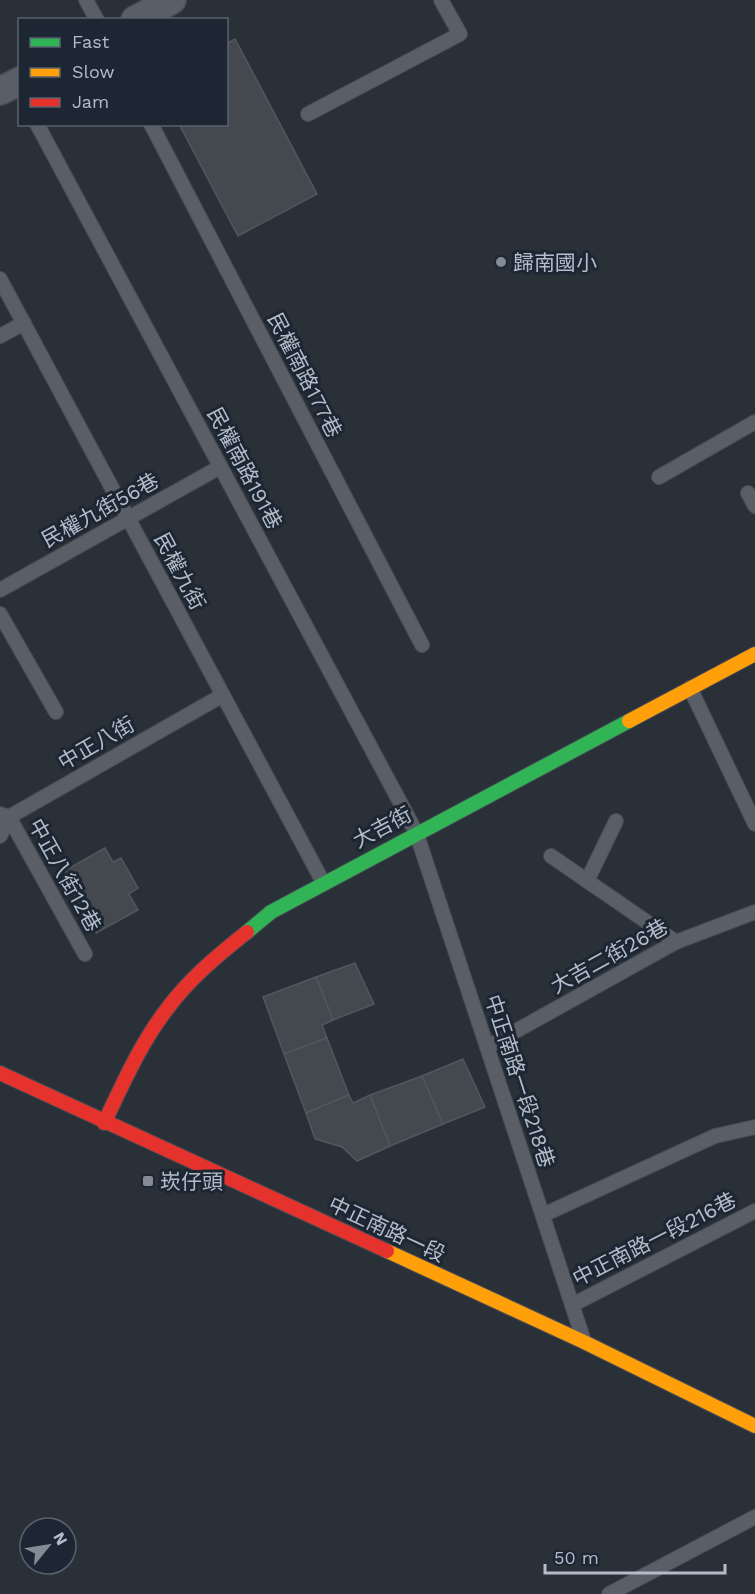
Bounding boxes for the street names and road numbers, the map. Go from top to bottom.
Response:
street label: 民權南路177巷 [263,308,347,442]
street label: 民權南路191巷 [202,403,288,533]
street label: 民權九街56巷 [37,468,163,552]
street label: 民權九街 [149,528,211,614]
street label: 中正八街 [53,711,139,775]
street label: 大吉街 [348,801,416,853]
street label: 中正八街12巷 [24,814,106,936]
street label: 大吉二街26巷 [546,914,672,998]
street label: 中正南路一段218巷 [480,991,560,1171]
street label: 中正南路一段216巷 [568,1187,740,1291]
street label: 中正南路一段 [325,1191,449,1267]

